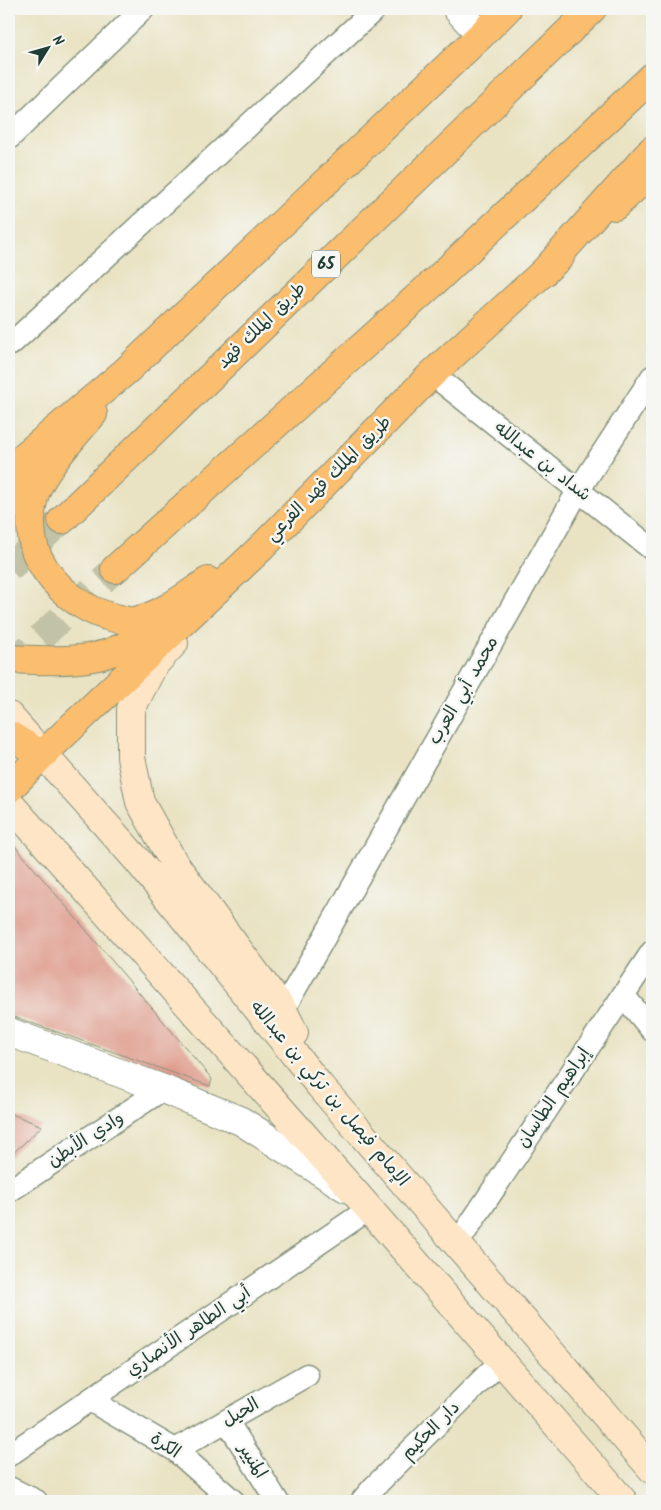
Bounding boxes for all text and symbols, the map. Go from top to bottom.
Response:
north arrow [22,22,72,72]
text: N [46,31,69,51]
road number: 65 [312,250,340,278]
street label: طريق الملك فهد [210,275,314,377]
street label: طريق الملك فهد الفرعي [259,409,399,549]
street label: شداد بن عبدالله [487,415,597,509]
street label: محمد أبي العرب [421,631,507,751]
street label: الإمام فيصل بن تركي بن عبدالله [242,994,416,1194]
street label: إبراهيم الطاسان [509,1042,599,1154]
street label: وادي الأبطن [42,1104,130,1176]
street label: أبي الطاهر الأنصاري [121,1279,258,1385]
street label: الحيل [217,1391,265,1435]
street label: دار الحكيم [395,1395,467,1467]
street label: الكرة [144,1425,186,1467]
street label: المنيير [229,1436,274,1485]

